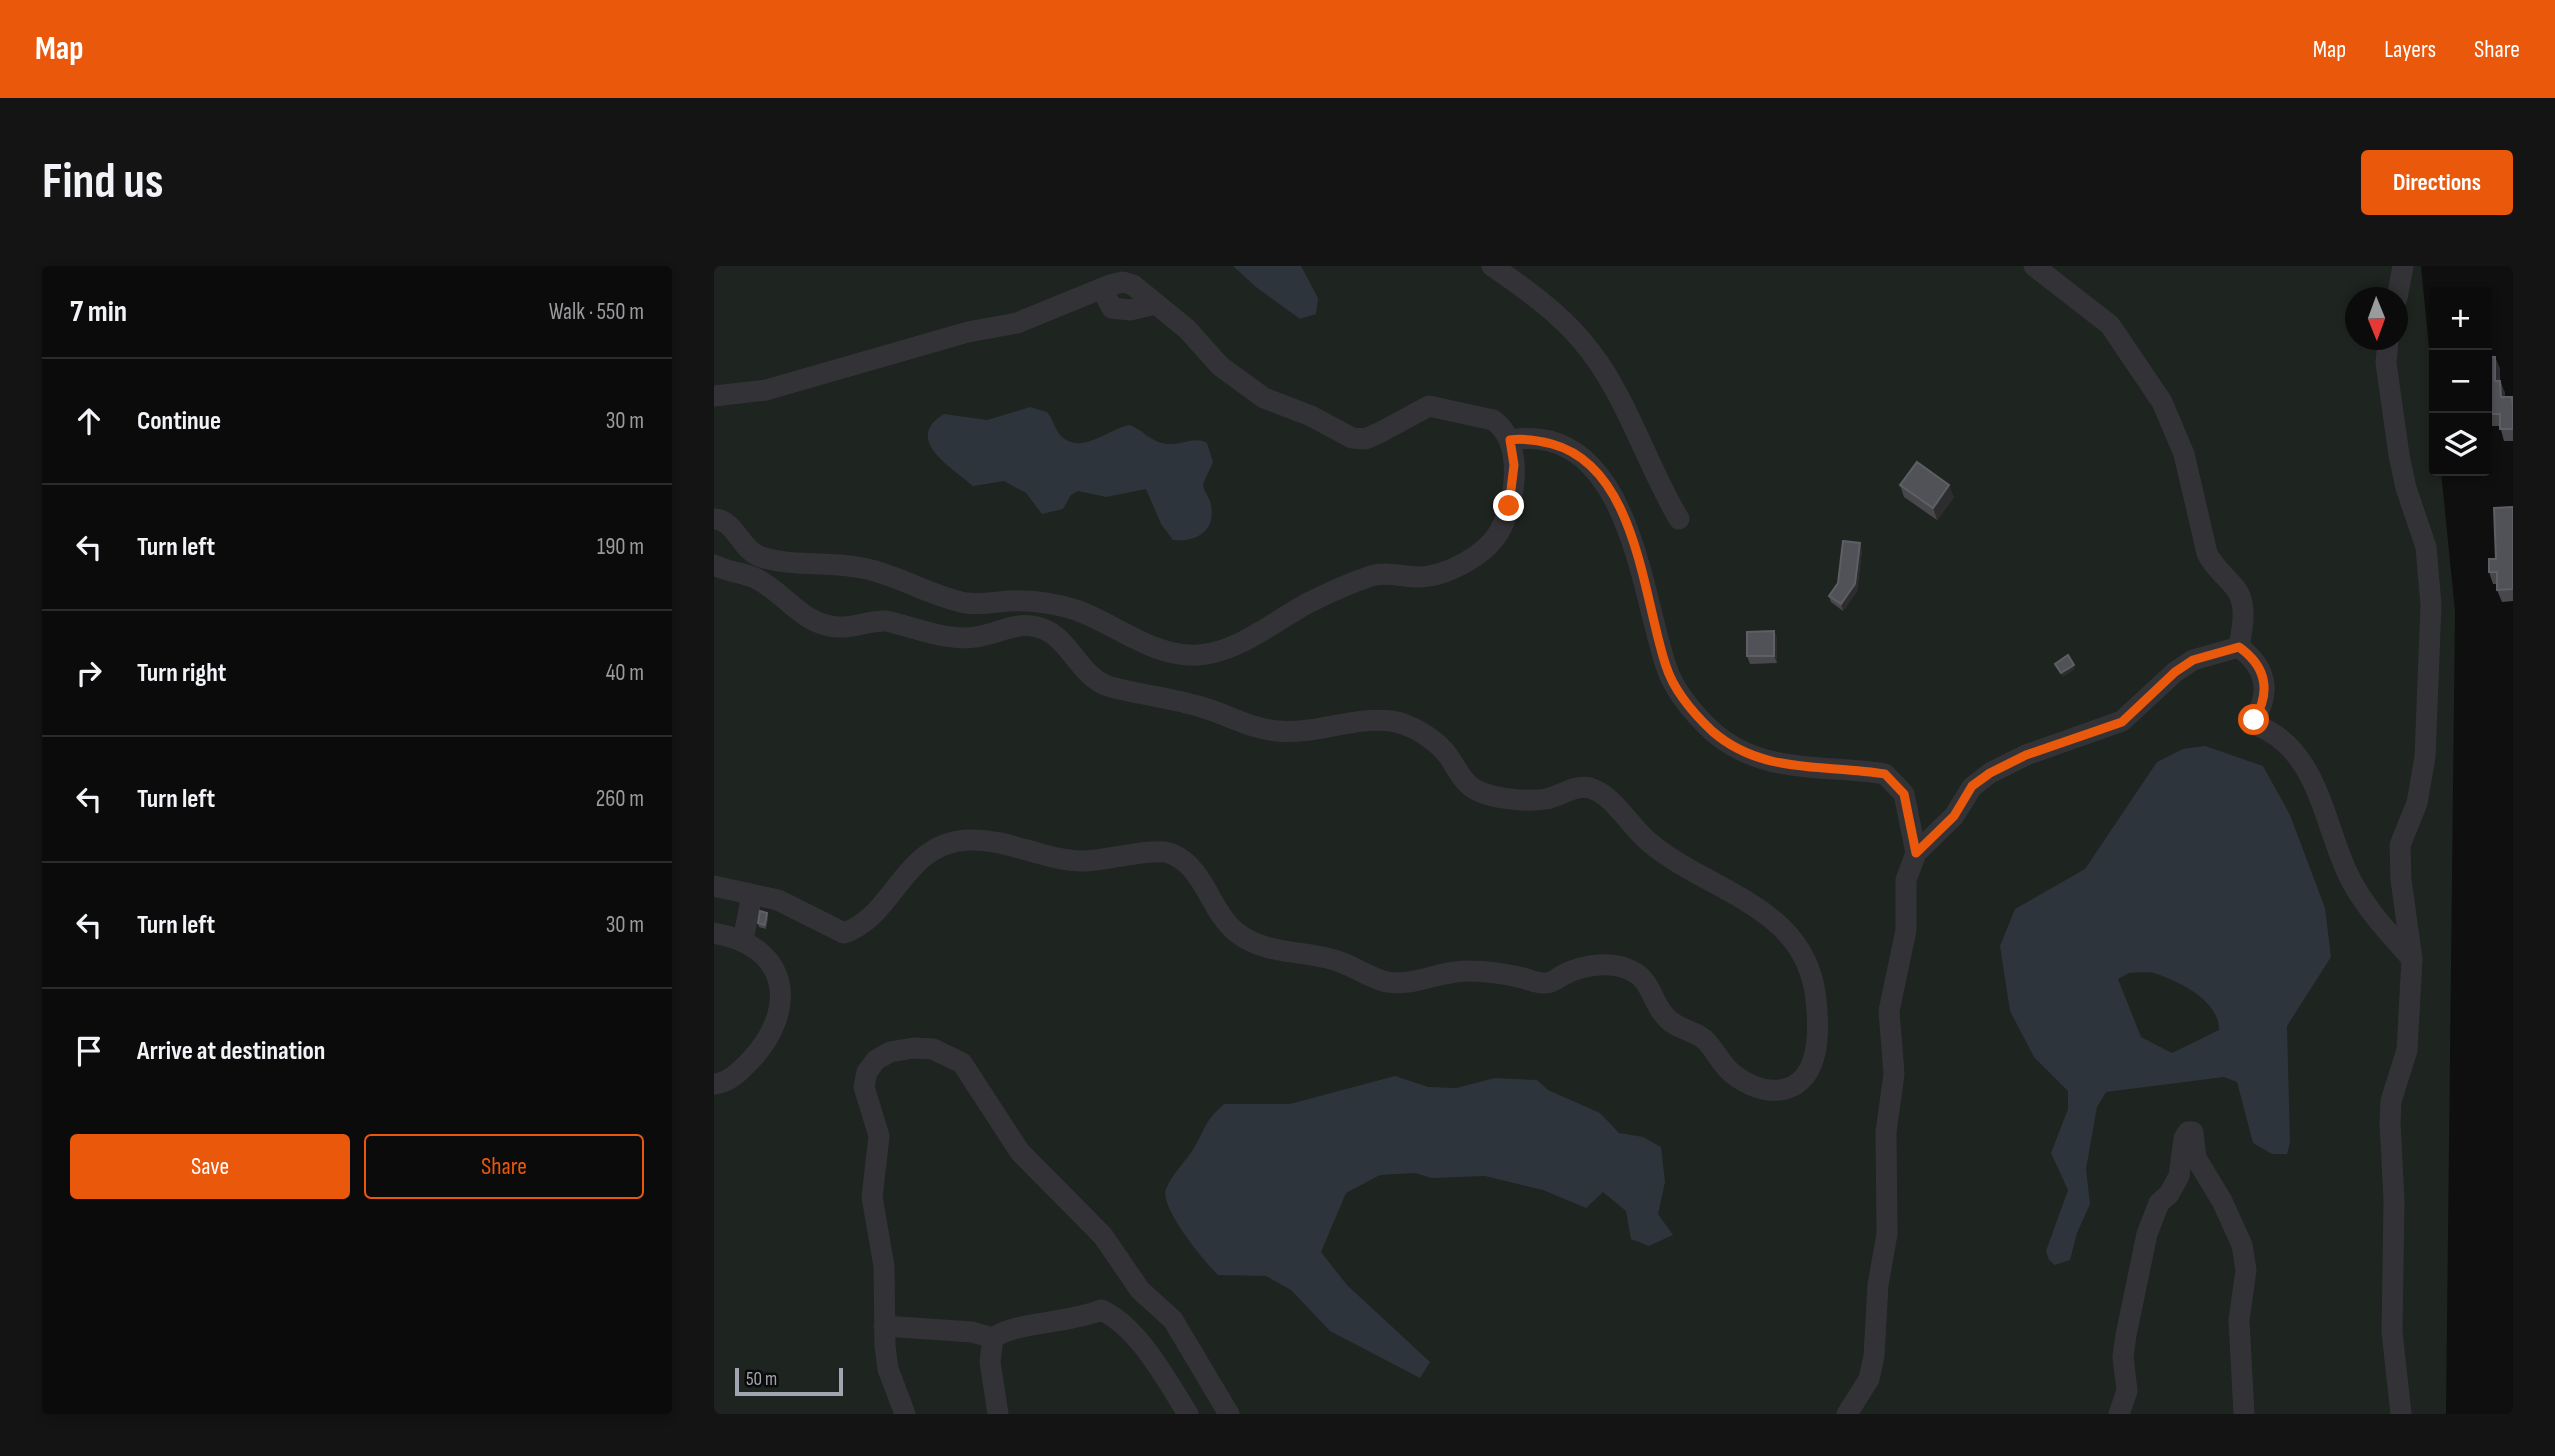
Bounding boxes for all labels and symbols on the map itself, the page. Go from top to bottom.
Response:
north arrow [2345,287,2408,350]
route end [1493,490,1524,521]
route start [2238,704,2269,735]
scale bar [735,1365,844,1397]

